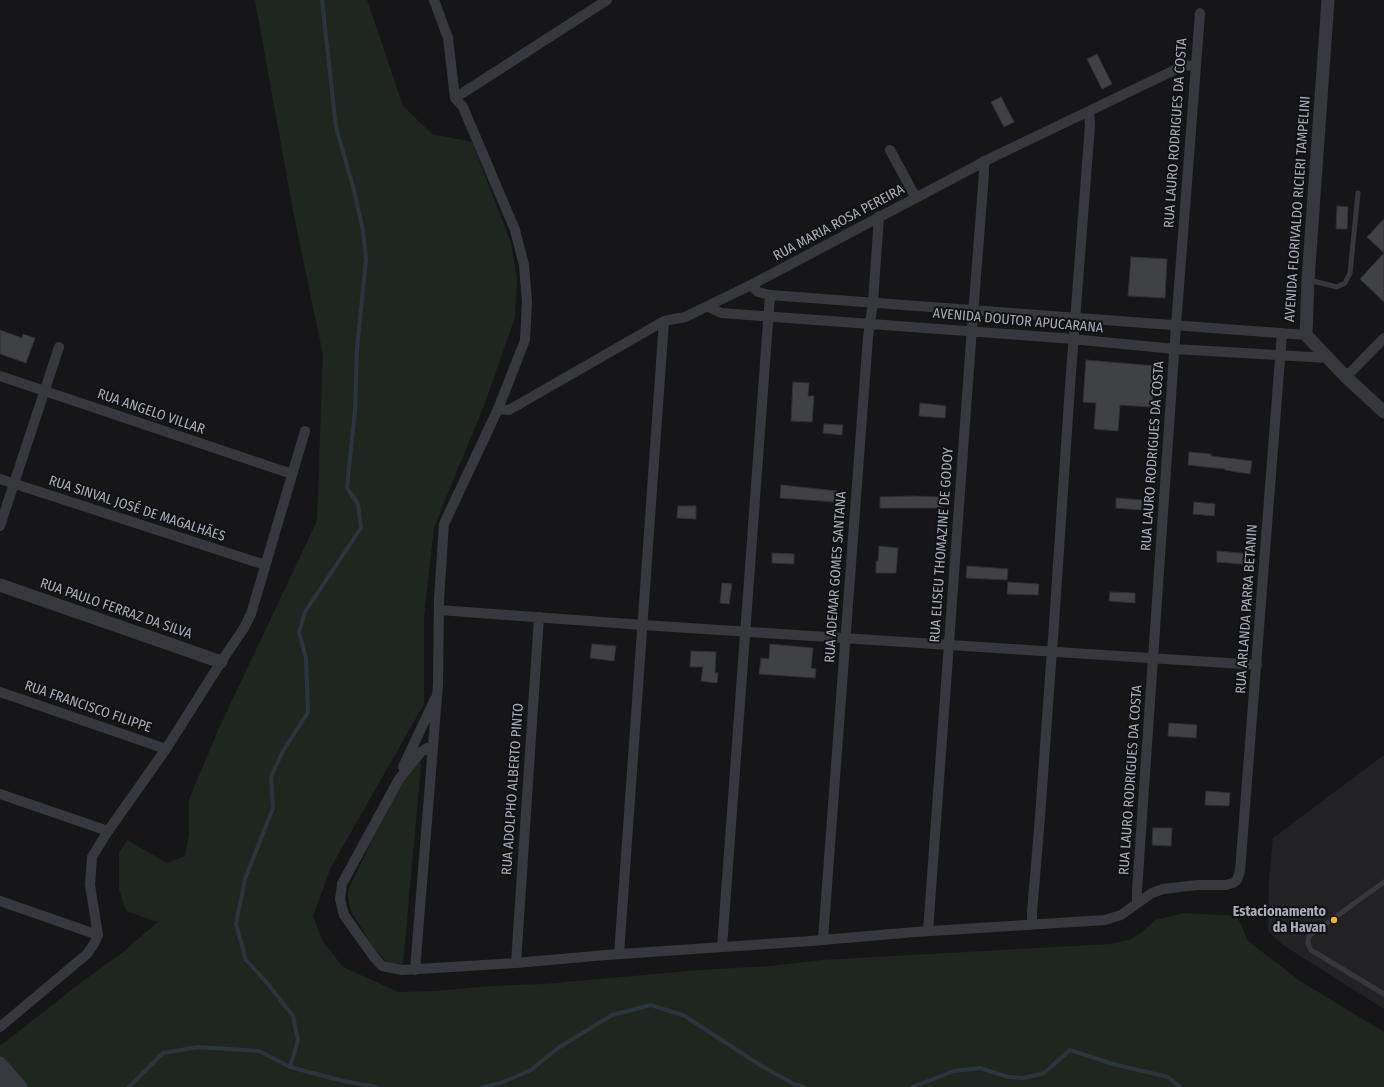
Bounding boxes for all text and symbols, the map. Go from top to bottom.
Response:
street label: RUA LAURO RODRIGUES DA COSTA [1161,38,1191,228]
street label: AVENIDA FLORIVALDO RICIERI TAMPELINI [1282,95,1314,323]
street label: RUA MARIA ROSA PEREIRA [771,181,907,265]
street label: AVENIDA DOUTOR APUCARANA [932,305,1104,337]
street label: RUA LAURO RODRIGUES DA COSTA [1138,361,1168,551]
street label: RUA ANGELO VILLAR [95,386,207,438]
street label: RUA ELISEU THOMAZINE DE GODOY [927,447,957,643]
street label: RUA SINVAL JOSÉ DE MAGALHÃES [47,472,227,546]
street label: RUA ADEMAR GOMES SANTANA [822,491,850,663]
street label: RUA ARLANDA PARRA BETANIN [1233,524,1261,694]
street label: RUA PAULO FERRAZ DA SILVA [38,575,194,643]
street label: RUA FRANCISCO FILIPPE [22,677,154,737]
street label: RUA LAURO RODRIGUES DA COSTA [1116,685,1146,875]
street label: RUA ADOLPHO ALBERTO PINTO [499,703,527,875]
place label: Estacionamento da Havan [1233,904,1326,936]
marker: Estacionamento da Havan [1329,915,1339,925]

